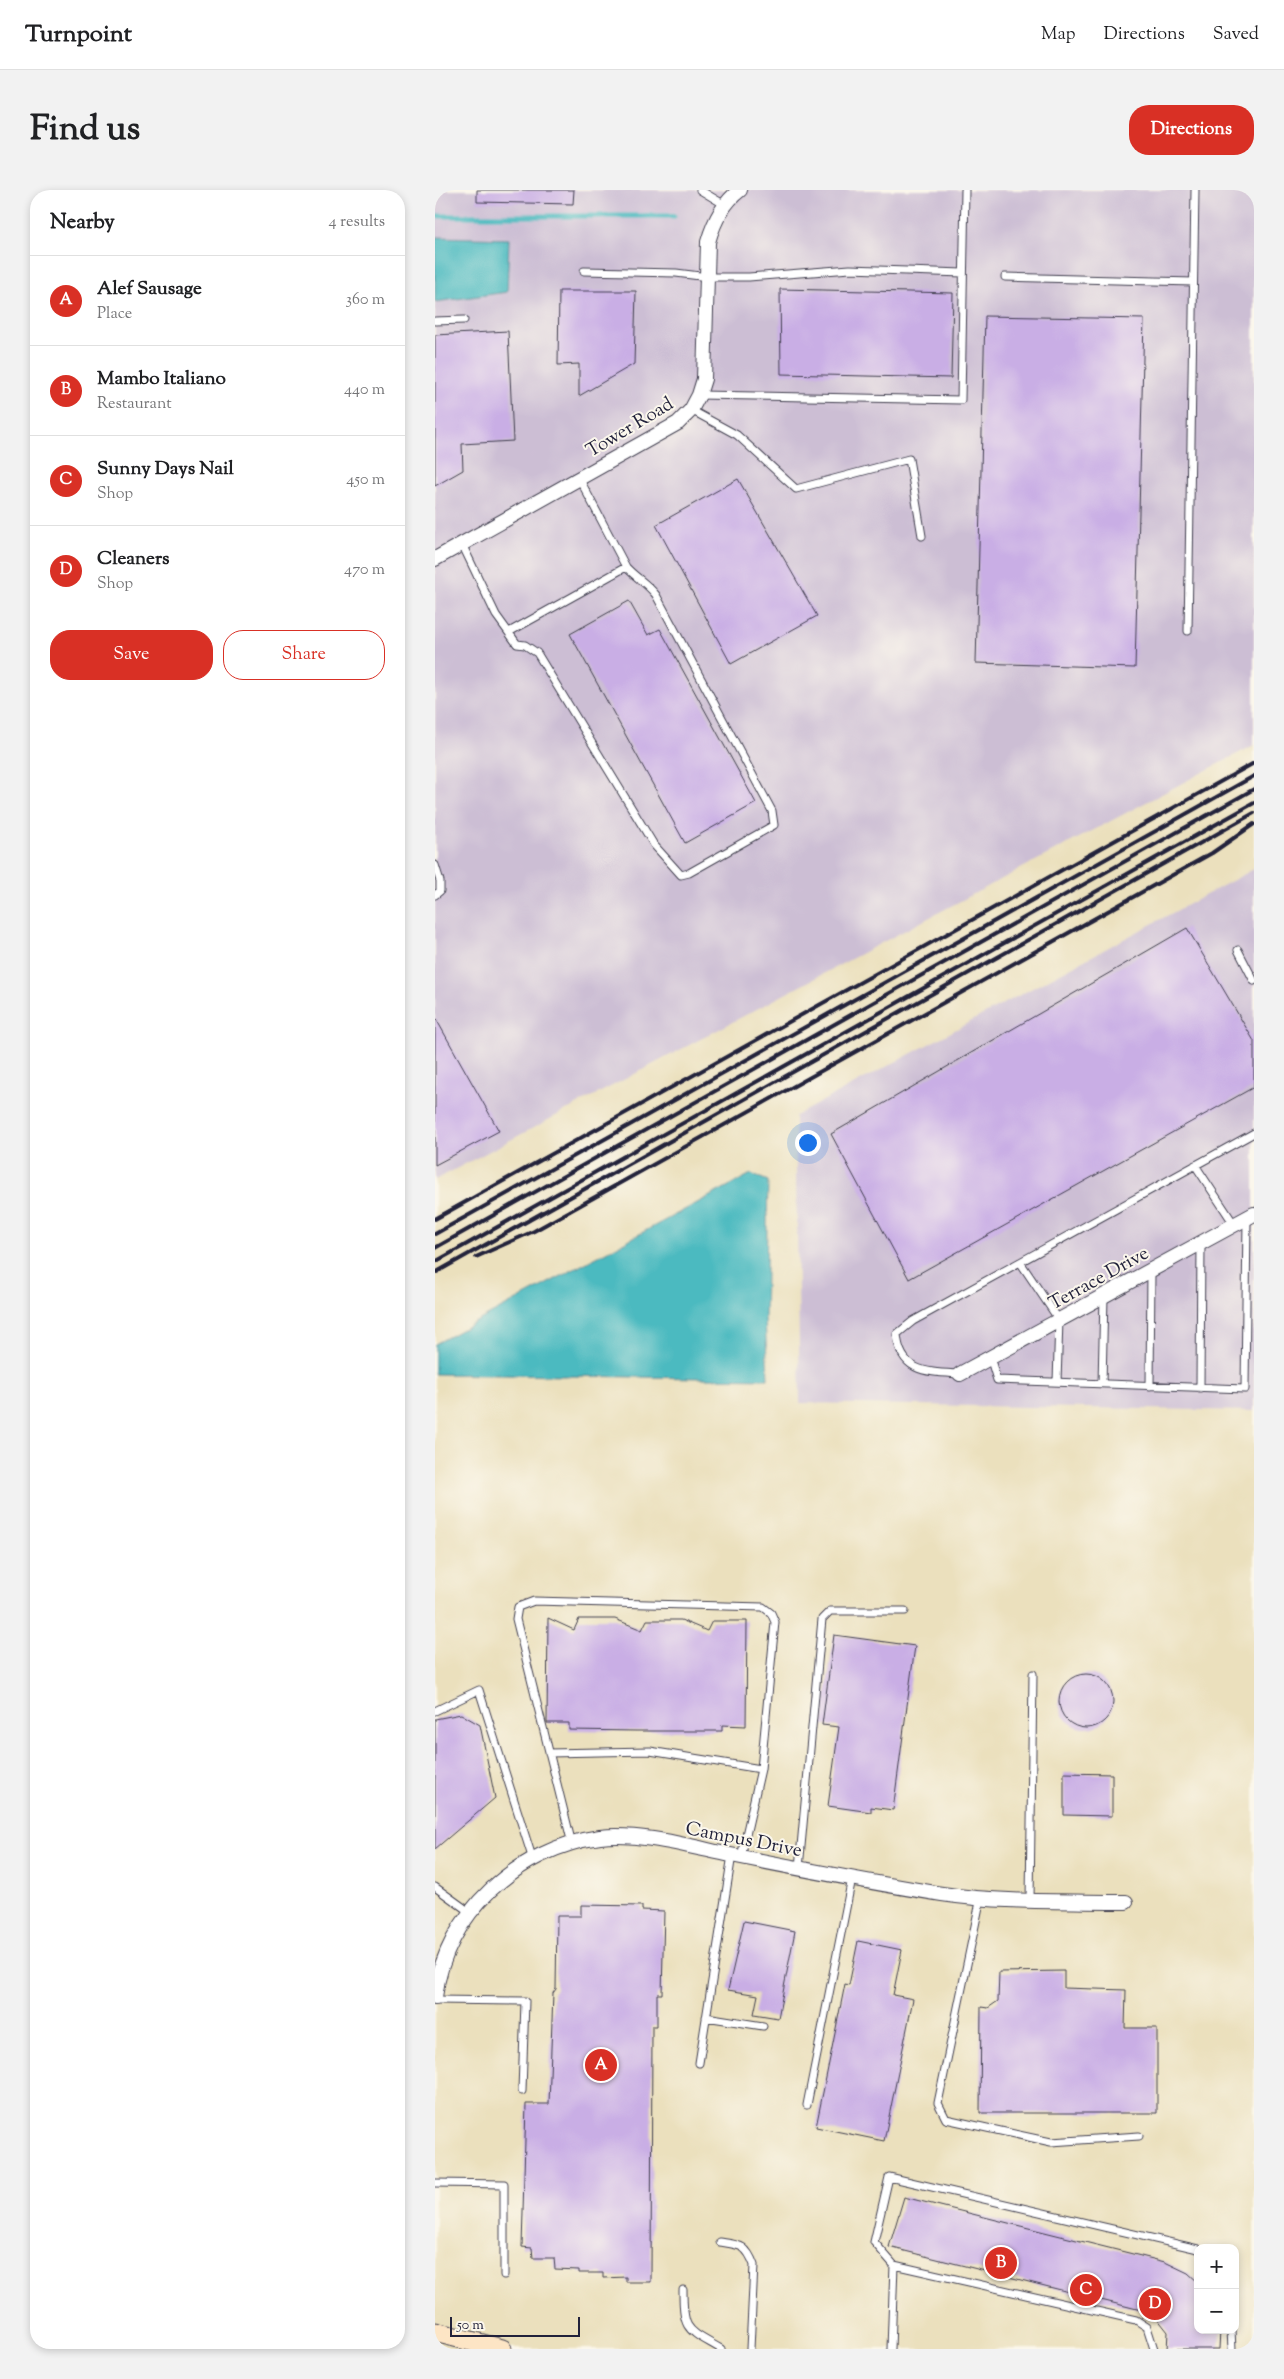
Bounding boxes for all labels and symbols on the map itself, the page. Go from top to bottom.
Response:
street label: Tower Road [581,391,679,465]
your location [795,1130,821,1156]
street label: Terrace Drive [1044,1241,1154,1318]
street label: Campus Drive [683,1816,804,1865]
pin: A [585,2046,617,2084]
pin: B [985,2244,1017,2282]
pin: C [1070,2271,1102,2309]
pin: D [1139,2285,1171,2323]
scale bar [450,2314,580,2337]

